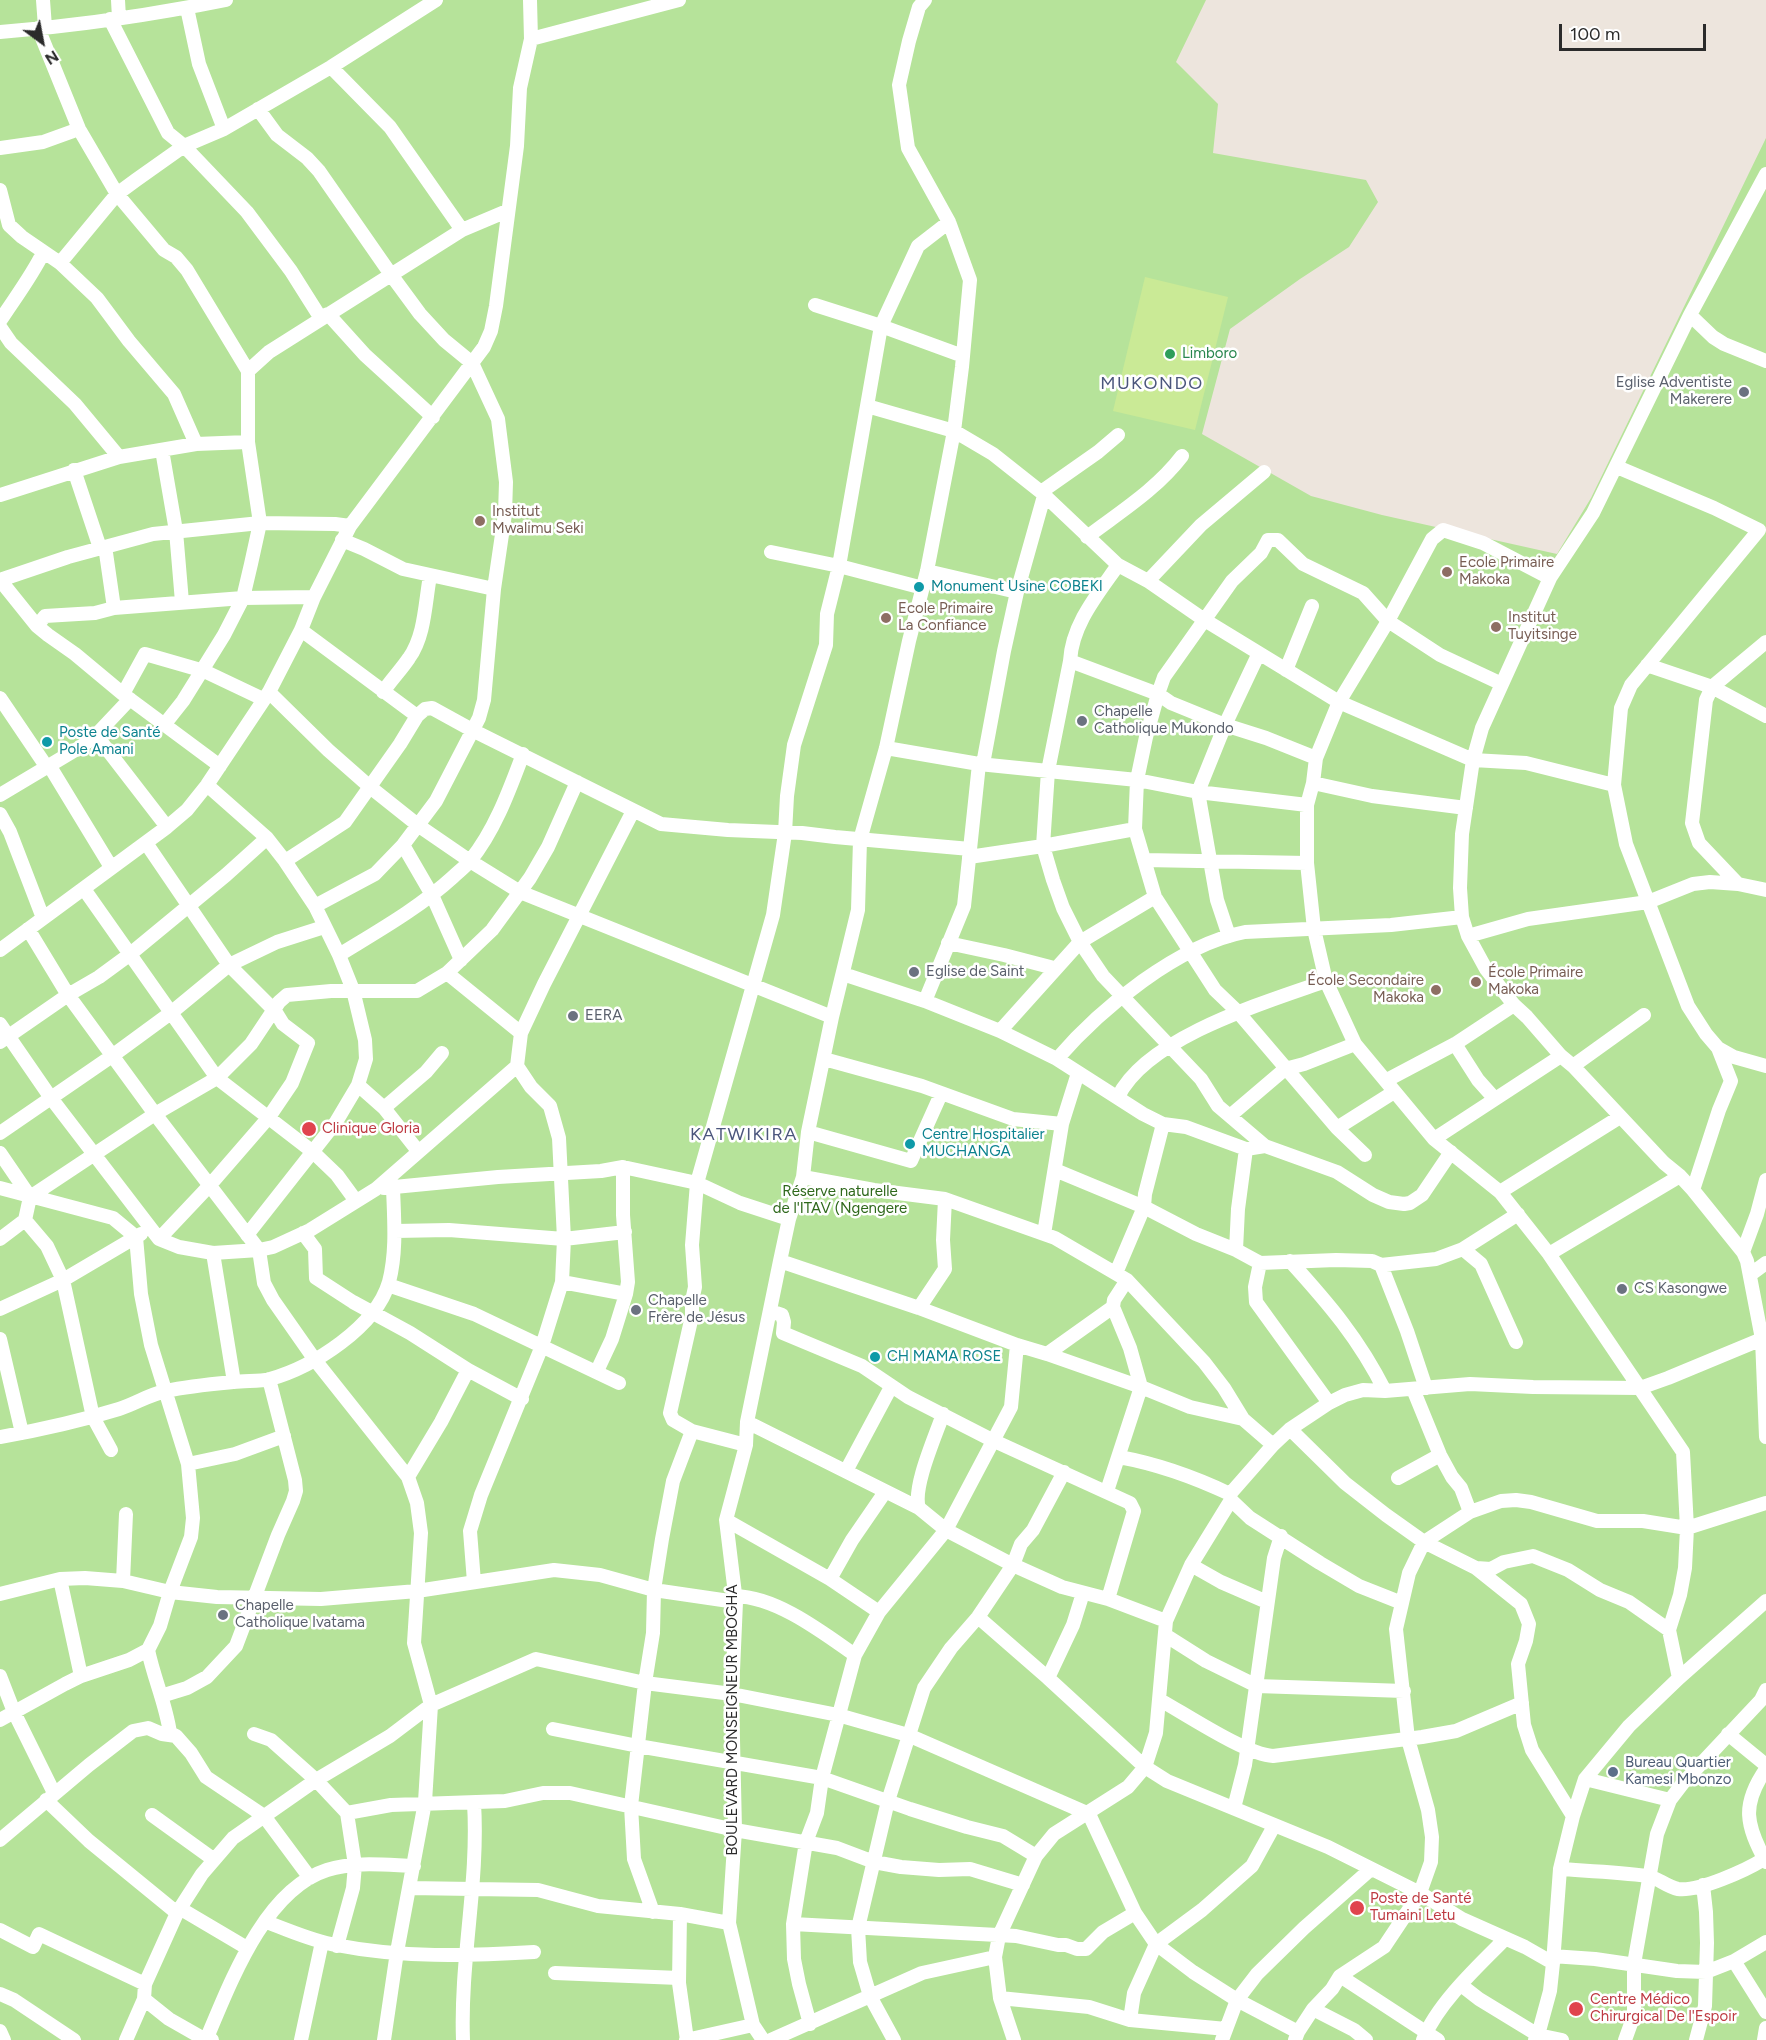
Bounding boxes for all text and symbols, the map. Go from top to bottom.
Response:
north arrow [12,12,72,72]
scale bar [1562,12,1709,50]
text: 100 m [1570,23,1620,45]
text: N [42,46,62,69]
place label: Limboro [1182,345,1237,363]
marker: Limboro [1163,347,1177,361]
district label: MUKONDO [1100,373,1204,395]
place label: Eglise Adventiste Makerere [1616,374,1732,409]
marker: Eglise Adventiste Makerere [1737,385,1751,399]
place label: Institut Mwalimu Seki [492,503,584,538]
marker: Institut Mwalimu Seki [473,514,487,528]
place label: Ecole Primaire Makoka [1459,554,1554,589]
marker: Ecole Primaire Makoka [1440,565,1454,579]
place label: Monument Usine COBEKI [931,578,1103,596]
marker: Monument Usine COBEKI [912,580,926,594]
place label: Ecole Primaire La Confiance [898,600,993,635]
place label: Institut Tuyitsinge [1508,609,1577,644]
marker: Ecole Primaire La Confiance [879,611,893,625]
marker: Institut Tuyitsinge [1489,620,1503,634]
place label: Chapelle Catholique Mukondo [1094,703,1234,738]
marker: Chapelle Catholique Mukondo [1075,714,1089,728]
place label: Poste de Santé Pole Amani [59,724,161,759]
marker: Poste de Santé Pole Amani [40,735,54,749]
place label: Eglise de Saint [926,963,1024,981]
place label: École Primaire Makoka [1488,964,1583,999]
marker: Eglise de Saint [907,965,921,979]
place label: École Secondaire Makoka [1307,972,1424,1007]
marker: École Primaire Makoka [1469,975,1483,989]
marker: École Secondaire Makoka [1429,983,1443,997]
place label: EERA [585,1007,622,1025]
marker: EERA [566,1009,580,1023]
marker: Clinique Gloria [300,1120,318,1138]
place label: Clinique Gloria [322,1120,420,1138]
district label: KATWIKIRA [690,1124,798,1146]
place label: Centre Hospitalier MUCHANGA [922,1126,1045,1161]
marker: Centre Hospitalier MUCHANGA [903,1137,917,1151]
park label: Réserve naturelle de l'ITAV (Ngengere [773,1183,907,1218]
place label: CS Kasongwe [1634,1280,1727,1298]
marker: CS Kasongwe [1615,1282,1629,1296]
place label: Chapelle Frère de Jésus [648,1292,745,1327]
marker: Chapelle Frère de Jésus [629,1303,643,1317]
place label: CH MAMA ROSE [887,1348,1001,1366]
marker: CH MAMA ROSE [868,1350,882,1364]
street label: BOULEVARD MONSEIGNEUR MBOGHA [724,1584,742,1856]
place label: Chapelle Catholique Ivatama [235,1597,365,1632]
marker: Chapelle Catholique Ivatama [216,1608,230,1622]
place label: Bureau Quartier Kamesi Mbonzo [1625,1754,1731,1789]
marker: Bureau Quartier Kamesi Mbonzo [1606,1765,1620,1779]
place label: Poste de Santé Tumaini Letu [1370,1890,1472,1925]
marker: Poste de Santé Tumaini Letu [1348,1899,1366,1917]
place label: Centre Médico Chirurgical De l'Espoir [1590,1991,1737,2026]
marker: Centre Médico Chirurgical De l'Espoir [1567,2000,1585,2018]

